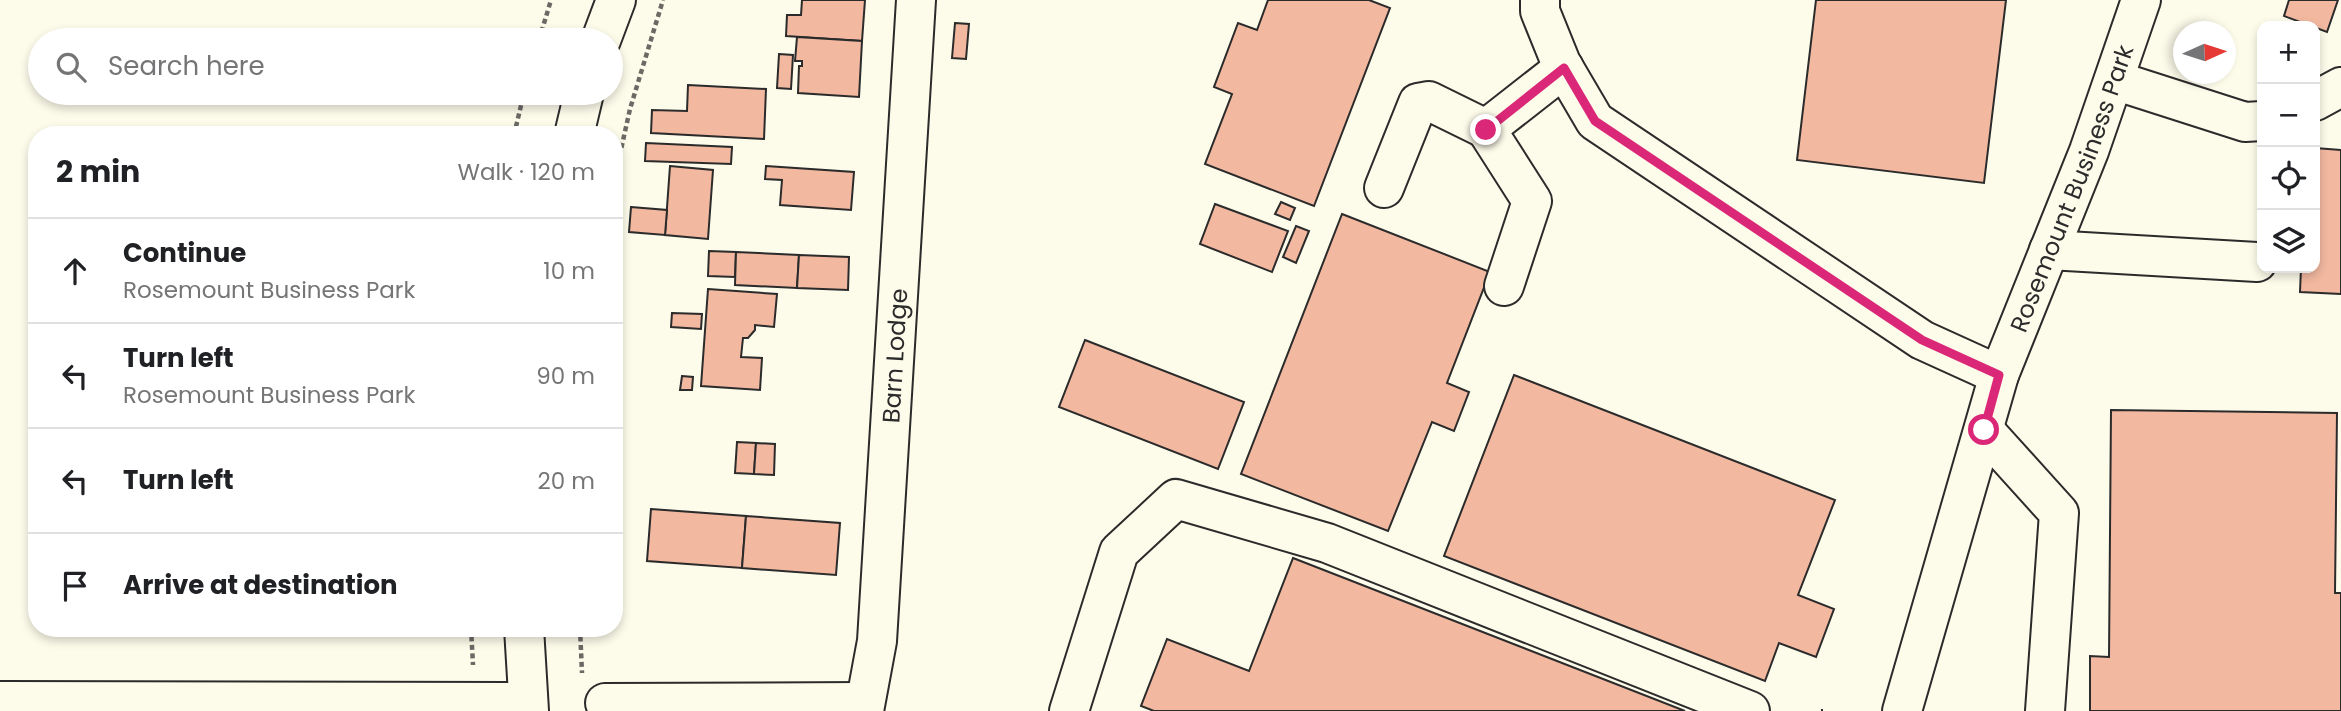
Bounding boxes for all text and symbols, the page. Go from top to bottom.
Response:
north arrow [2173,21,2236,84]
map controls [2257,21,2320,273]
button: + [2257,21,2320,84]
search box [28,28,623,105]
street label: Rosemount Business Park [2001,40,2141,337]
icon: search [52,48,90,86]
text: Search here [108,48,265,84]
button: − [2257,84,2320,147]
route end [1470,114,1501,145]
button: locate [2257,147,2320,210]
text: 2 min [56,150,140,193]
text: Walk · 120 m [457,156,595,188]
button: layers [2257,210,2320,273]
text: Continue [123,235,246,271]
icon: ahead [56,252,94,290]
text: 10 m [543,255,595,287]
text: Rosemount Business Park [123,274,415,306]
street label: Barn Lodge [874,287,915,424]
text: Turn left [123,340,234,376]
icon: left [56,357,94,395]
text: 90 m [536,360,595,392]
text: Rosemount Business Park [123,379,415,411]
route start [1968,414,1999,445]
icon: left [56,462,94,500]
text: Turn left [123,462,234,498]
text: 20 m [537,465,595,497]
icon: arrive [56,567,94,605]
text: Arrive at destination [123,567,398,603]

